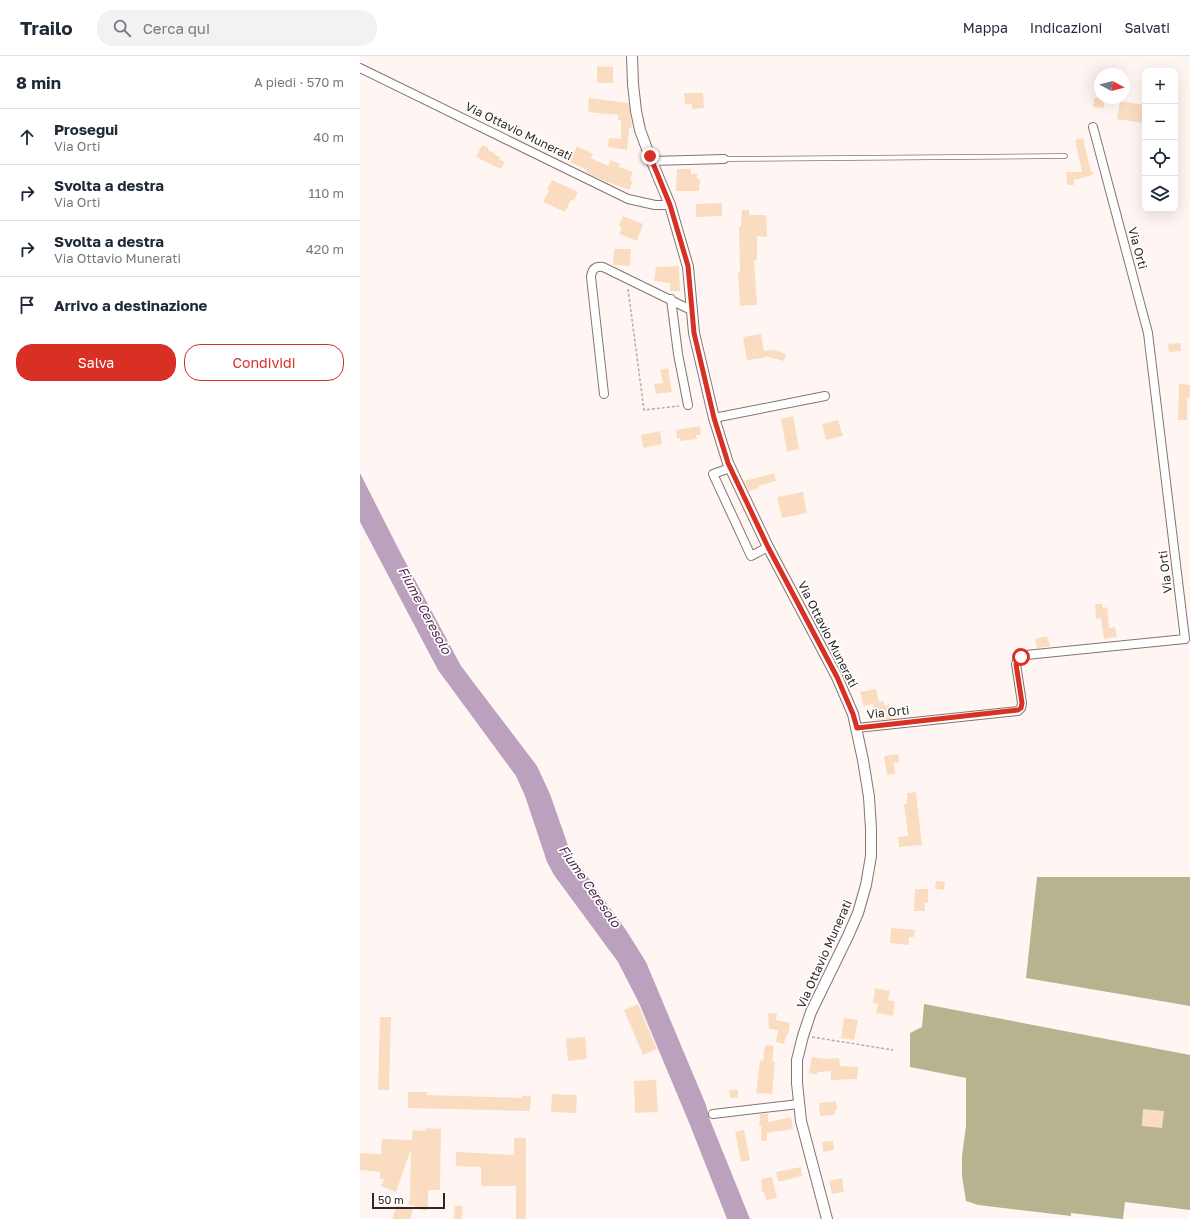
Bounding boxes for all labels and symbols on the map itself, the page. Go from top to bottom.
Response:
north arrow [1094,68,1130,104]
street label: Via Ottavio Munerati [463,99,575,163]
route end [641,147,659,165]
street label: Via Orti [1125,225,1151,271]
street label: Via Orti [1155,550,1175,594]
water label: Fiume Ceresolo [395,564,455,658]
street label: Via Ottavio Munerati [795,578,861,690]
route start [1012,648,1030,666]
street label: Via Orti [866,702,910,722]
water label: Fiume Ceresolo [556,842,625,931]
street label: Via Ottavio Munerati [793,897,855,1011]
scale bar [372,1191,445,1210]

